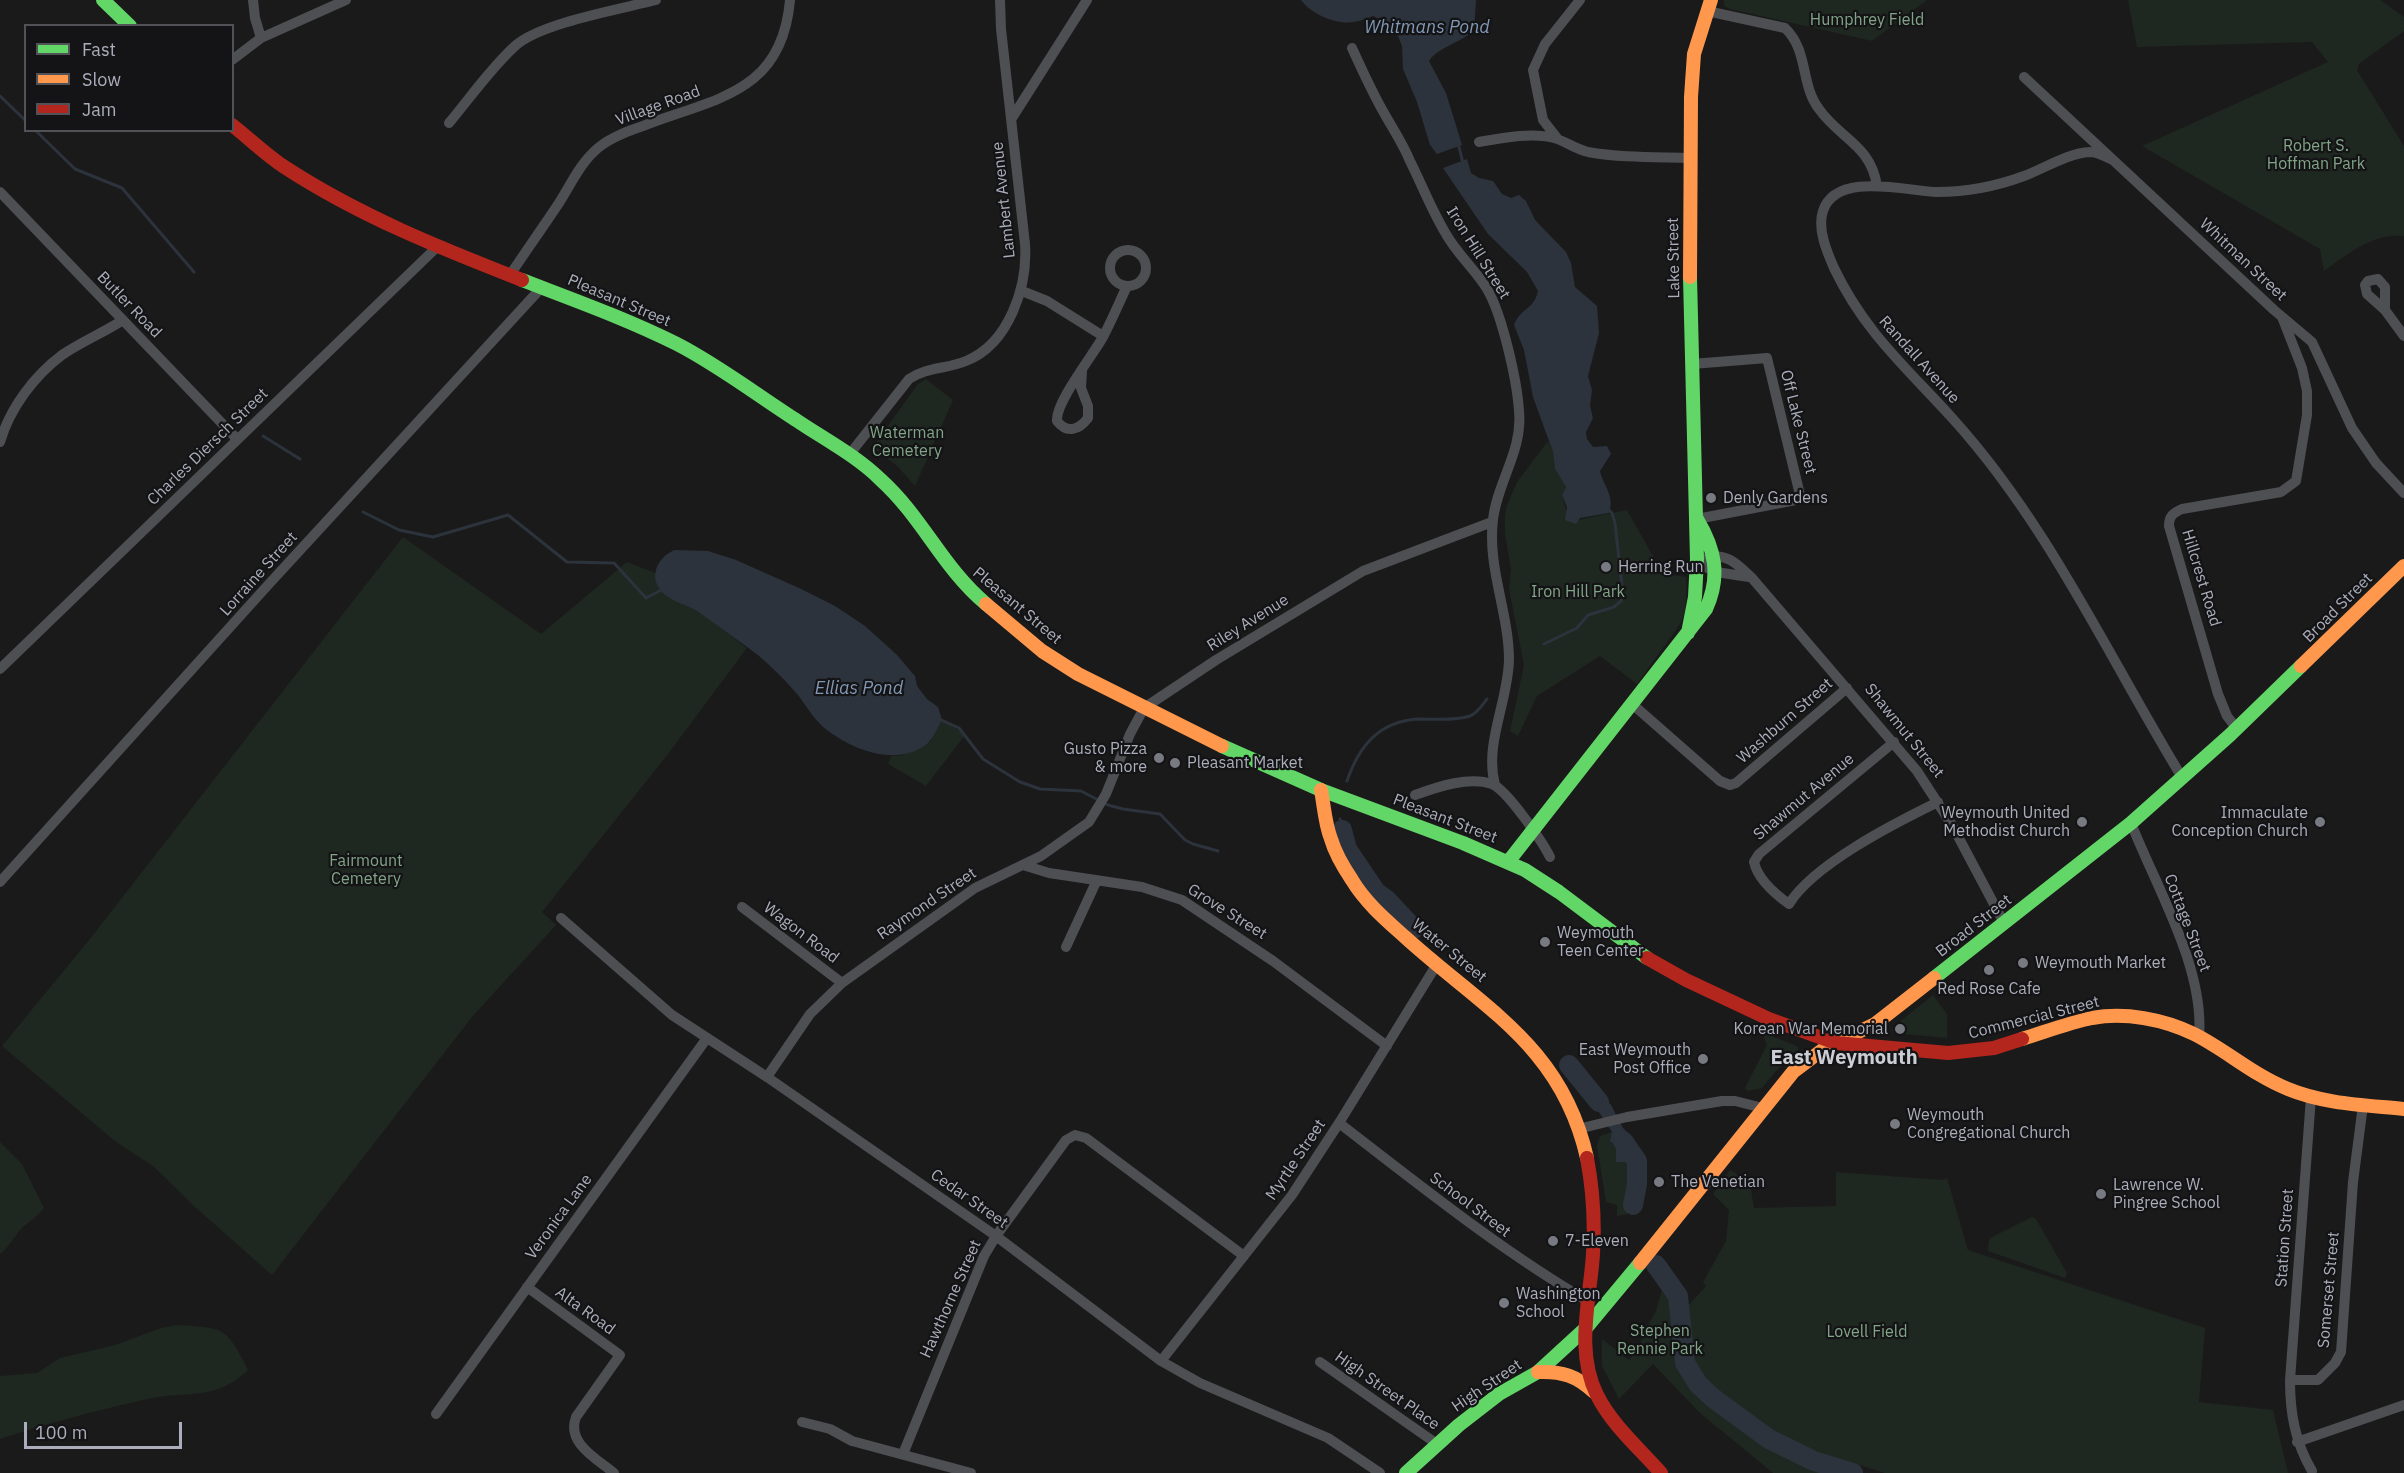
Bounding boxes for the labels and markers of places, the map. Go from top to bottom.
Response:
place label: Denly Gardens [1723,488,1828,508]
marker: Denly Gardens [1704,491,1718,505]
place label: Herring Run [1618,557,1704,577]
marker: Herring Run [1599,560,1613,574]
place label: Gusto Pizza & more [1064,739,1147,777]
marker: Gusto Pizza & more [1152,751,1166,765]
place label: Pleasant Market [1187,753,1303,773]
marker: Pleasant Market [1168,756,1182,770]
place label: Weymouth United Methodist Church [1941,803,2070,841]
place label: Immaculate Conception Church [2172,803,2308,841]
marker: Weymouth United Methodist Church [2075,815,2089,829]
marker: Immaculate Conception Church [2313,815,2327,829]
place label: Weymouth Teen Center [1557,923,1644,961]
marker: Weymouth Teen Center [1538,935,1552,949]
place label: Weymouth Market [2035,953,2166,973]
marker: Weymouth Market [2016,956,2030,970]
marker: Red Rose Cafe [1982,963,1996,977]
place label: Red Rose Cafe [1937,979,2041,999]
place label: Korean War Memorial [1734,1019,1888,1039]
marker: Korean War Memorial [1893,1022,1907,1036]
place label: East Weymouth Post Office [1579,1040,1691,1078]
marker: East Weymouth Post Office [1696,1052,1710,1066]
place label: Weymouth Congregational Church [1907,1105,2070,1143]
marker: Weymouth Congregational Church [1888,1117,1902,1131]
place label: The Venetian [1671,1172,1765,1192]
marker: The Venetian [1652,1175,1666,1189]
place label: Lawrence W. Pingree School [2113,1175,2220,1213]
marker: Lawrence W. Pingree School [2094,1187,2108,1201]
place label: 7-Eleven [1565,1231,1629,1251]
marker: 7-Eleven [1546,1234,1560,1248]
place label: Washington School [1516,1284,1601,1322]
marker: Washington School [1497,1296,1511,1310]

